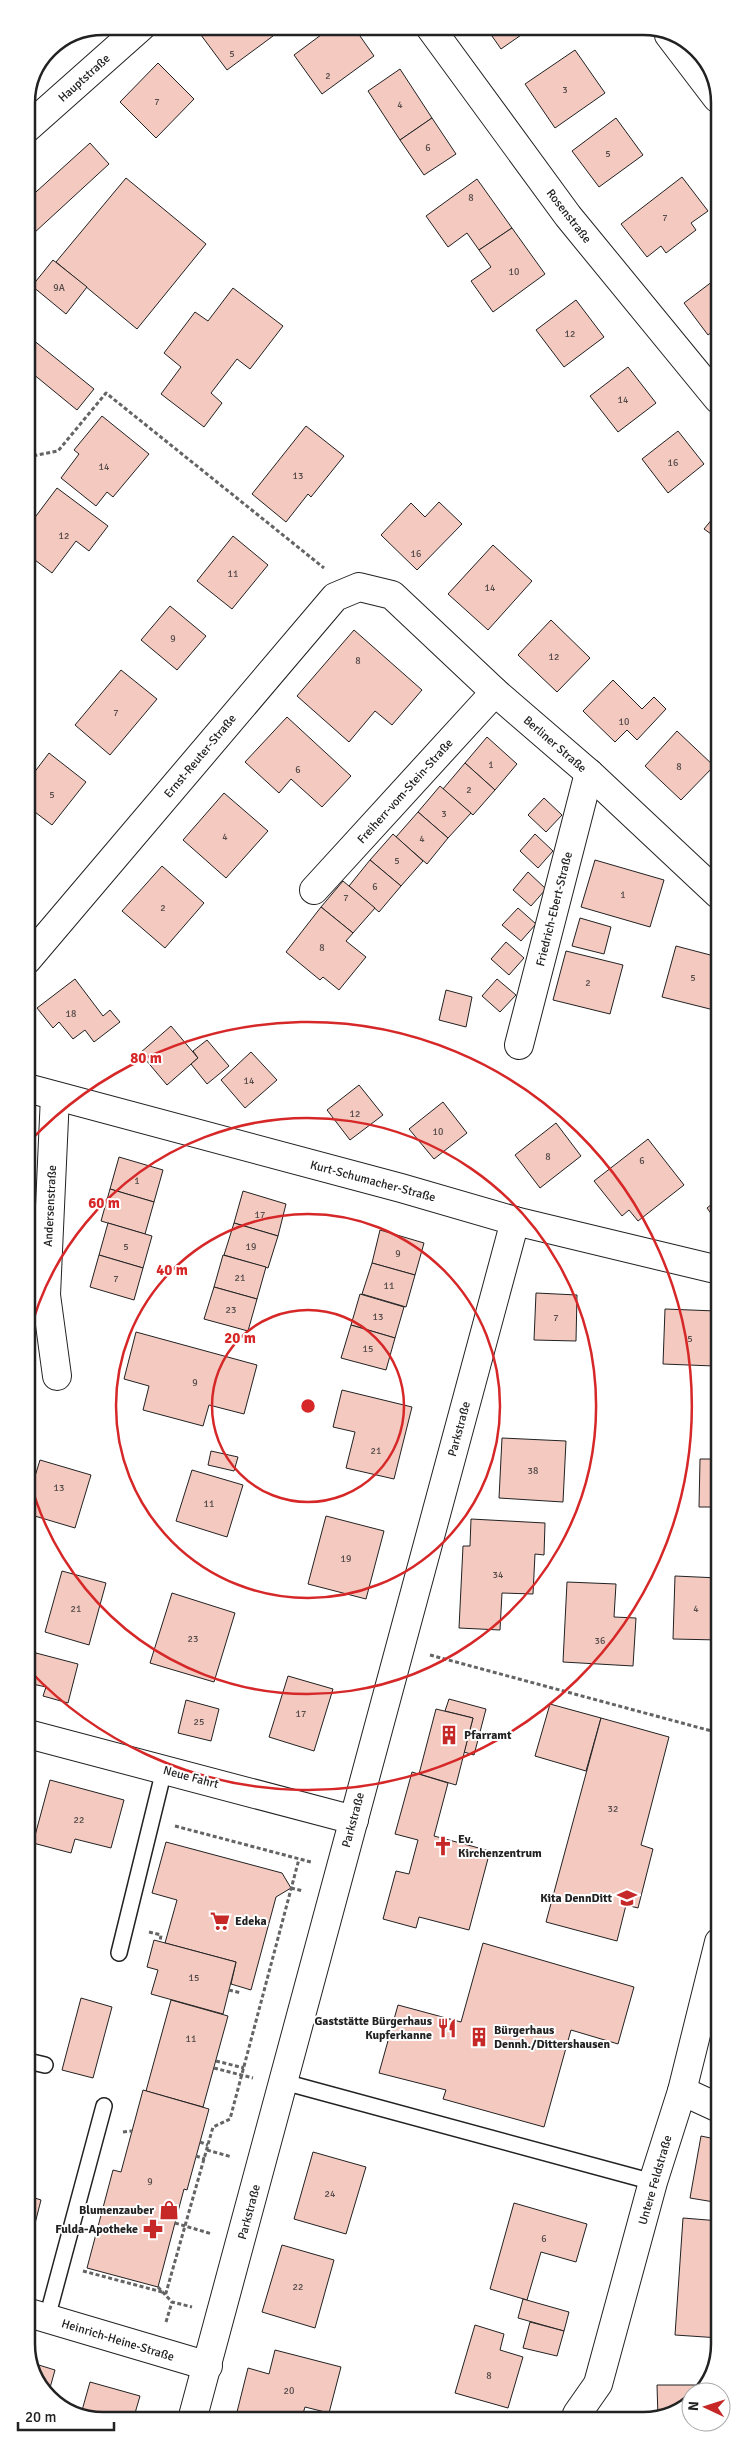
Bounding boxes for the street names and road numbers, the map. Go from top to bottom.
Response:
street label: Hauptstraße [55,51,113,106]
street label: Rosenstraße [543,186,594,246]
street label: Ernst-Reuter-Straße [161,711,240,801]
street label: Berliner Straße [520,713,589,776]
street label: Freiherr-vom-Stein-Straße [354,736,456,847]
street label: Friedrich-Ebert-Straße [533,850,576,968]
street label: Kurt-Schumacher-Straße [309,1158,437,1205]
street label: Andersenstraße [41,1165,60,1247]
street label: Parkstraße [445,1400,474,1458]
street label: Neue Fahrt [162,1763,220,1792]
street label: Parkstraße [339,1791,368,1849]
street label: Untere Feldstraße [636,2134,675,2227]
street label: Parkstraße [235,2183,264,2241]
street label: Heinrich-Heine-Straße [60,2316,176,2365]

